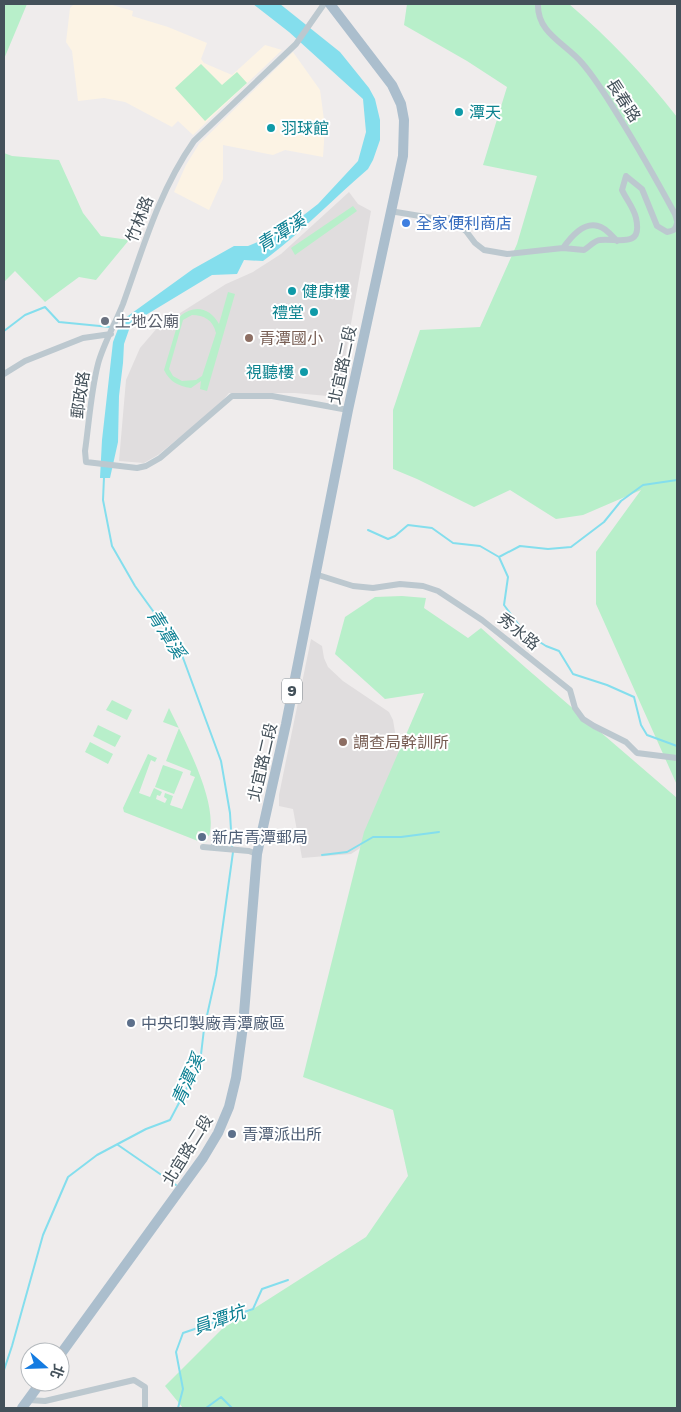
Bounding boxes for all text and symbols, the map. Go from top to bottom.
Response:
street label: 長春路 [603,74,645,126]
place label: 潭天 [469,102,501,122]
marker: 潭天 [453,106,465,118]
place label: 羽球館 [281,118,329,138]
marker: 羽球館 [265,122,277,134]
street label: 竹林路 [121,193,157,245]
water label: 青潭溪 [252,207,312,256]
place label: 全家便利商店 [416,213,512,233]
marker: 全家便利商店 [400,217,412,229]
place label: 健康樓 [302,281,350,301]
marker: 健康樓 [286,285,298,297]
place label: 禮堂 [272,302,304,322]
marker: 禮堂 [308,306,320,318]
place label: 土地公廟 [115,311,179,331]
marker: 土地公廟 [99,315,111,327]
street label: 北宜路二段 [324,324,360,406]
place label: 青潭國小 [259,328,323,348]
marker: 青潭國小 [243,332,255,344]
place label: 視聽樓 [246,362,294,382]
marker: 視聽樓 [298,366,310,378]
street label: 郵政路 [67,370,93,420]
water label: 青潭溪 [143,605,192,665]
street label: 秀水路 [494,608,544,654]
road number: 9 [282,678,302,704]
street label: 北宜路二段 [243,721,281,803]
place label: 調查局幹訓所 [353,732,449,752]
marker: 調查局幹訓所 [337,736,349,748]
place label: 新店青潭郵局 [212,827,308,847]
marker: 新店青潭郵局 [196,831,208,843]
place label: 中央印製廠青潭廠區 [141,1013,285,1033]
marker: 中央印製廠青潭廠區 [125,1017,137,1029]
water label: 青潭溪 [166,1048,209,1109]
street label: 北宜路二段 [157,1111,217,1189]
place label: 青潭派出所 [242,1124,322,1144]
marker: 青潭派出所 [226,1128,238,1140]
water label: 員潭坑 [190,1299,251,1338]
north arrow [20,1342,70,1392]
text: 北 [47,1362,68,1381]

